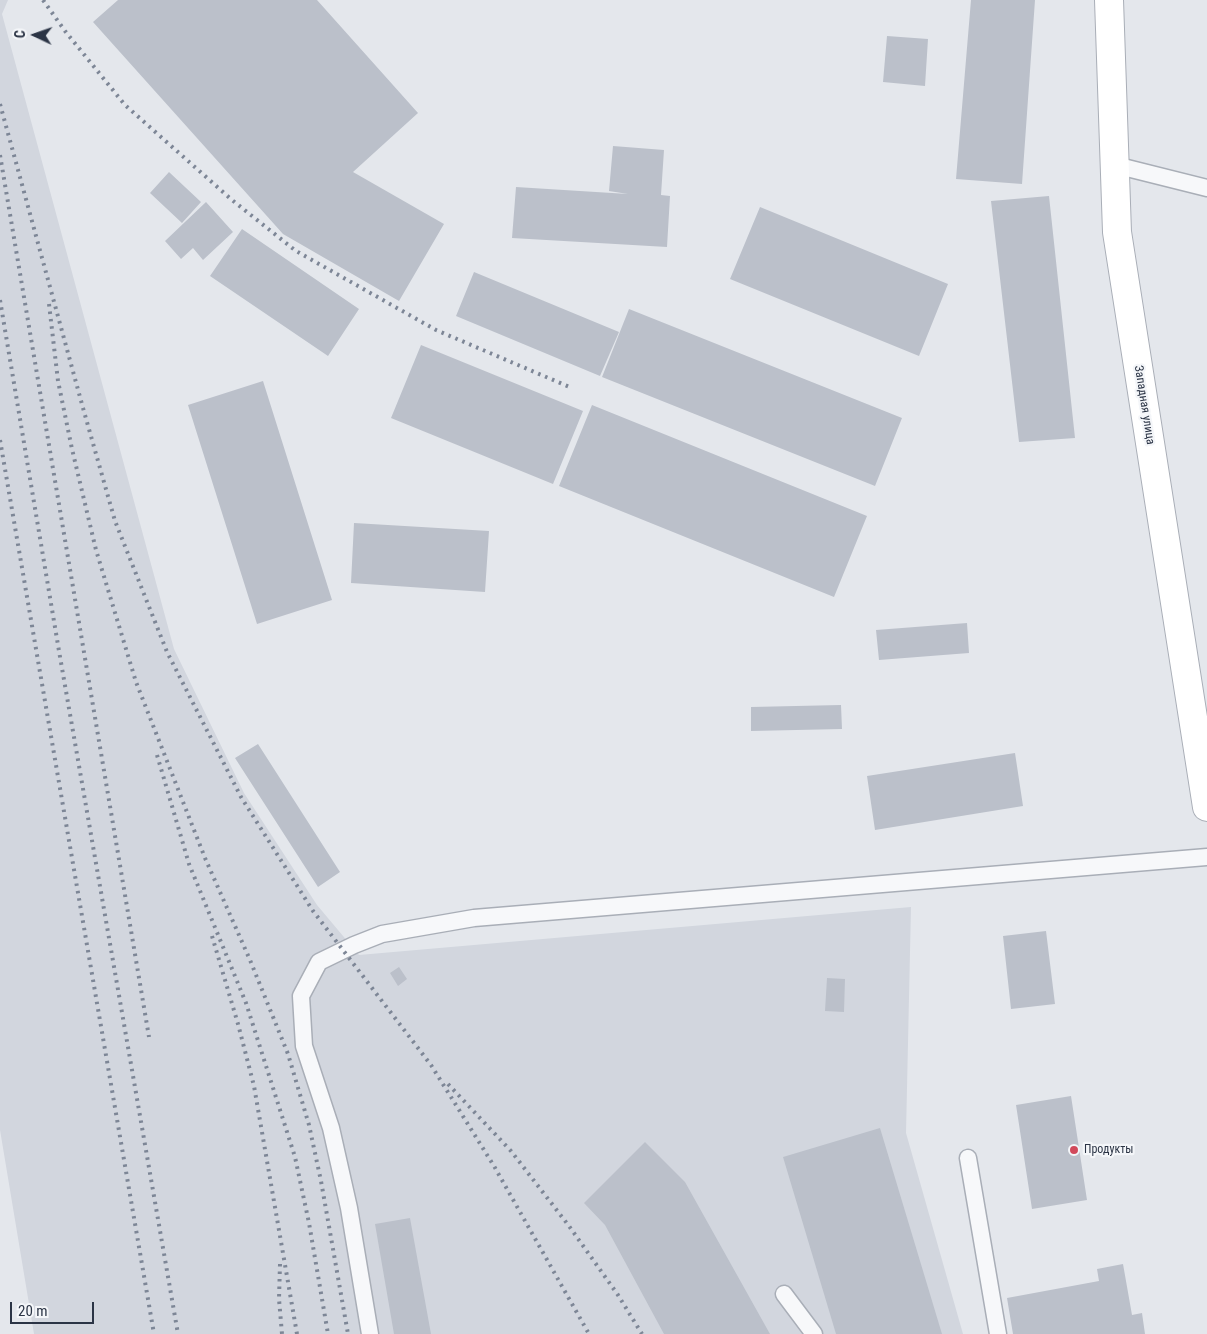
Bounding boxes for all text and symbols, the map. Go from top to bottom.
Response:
north arrow [10,10,60,60]
text: С [12,30,28,39]
street label: Западная улица [1131,365,1157,445]
place label: Продукты [1084,1143,1133,1157]
marker: Продукты [1068,1144,1080,1156]
scale bar [12,1292,96,1324]
text: 20 m [18,1302,48,1320]

